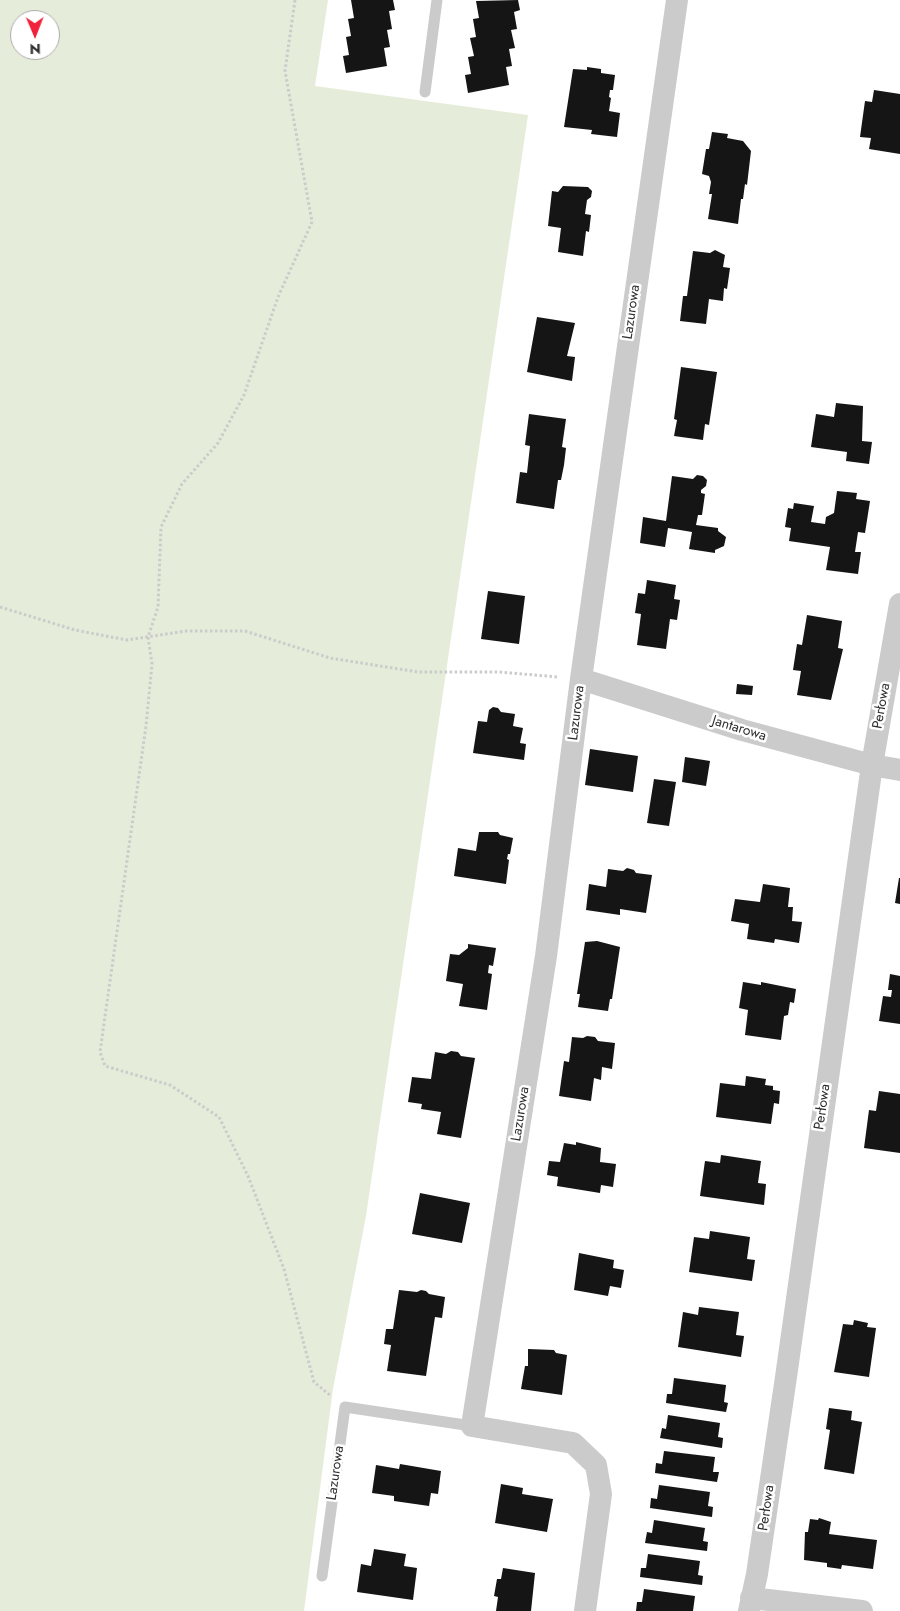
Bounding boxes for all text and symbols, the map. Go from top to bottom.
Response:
north arrow [10,10,60,60]
text: N [30,39,41,59]
street label: Lazurowa [620,284,644,340]
street label: Perłowa [870,682,894,730]
street label: Lazurowa [565,685,589,741]
street label: Jantarowa [710,713,768,745]
street label: Perłowa [811,1083,835,1131]
street label: Lazurowa [508,1086,534,1142]
street label: Lazurowa [324,1445,348,1501]
street label: Perłowa [755,1484,779,1532]

